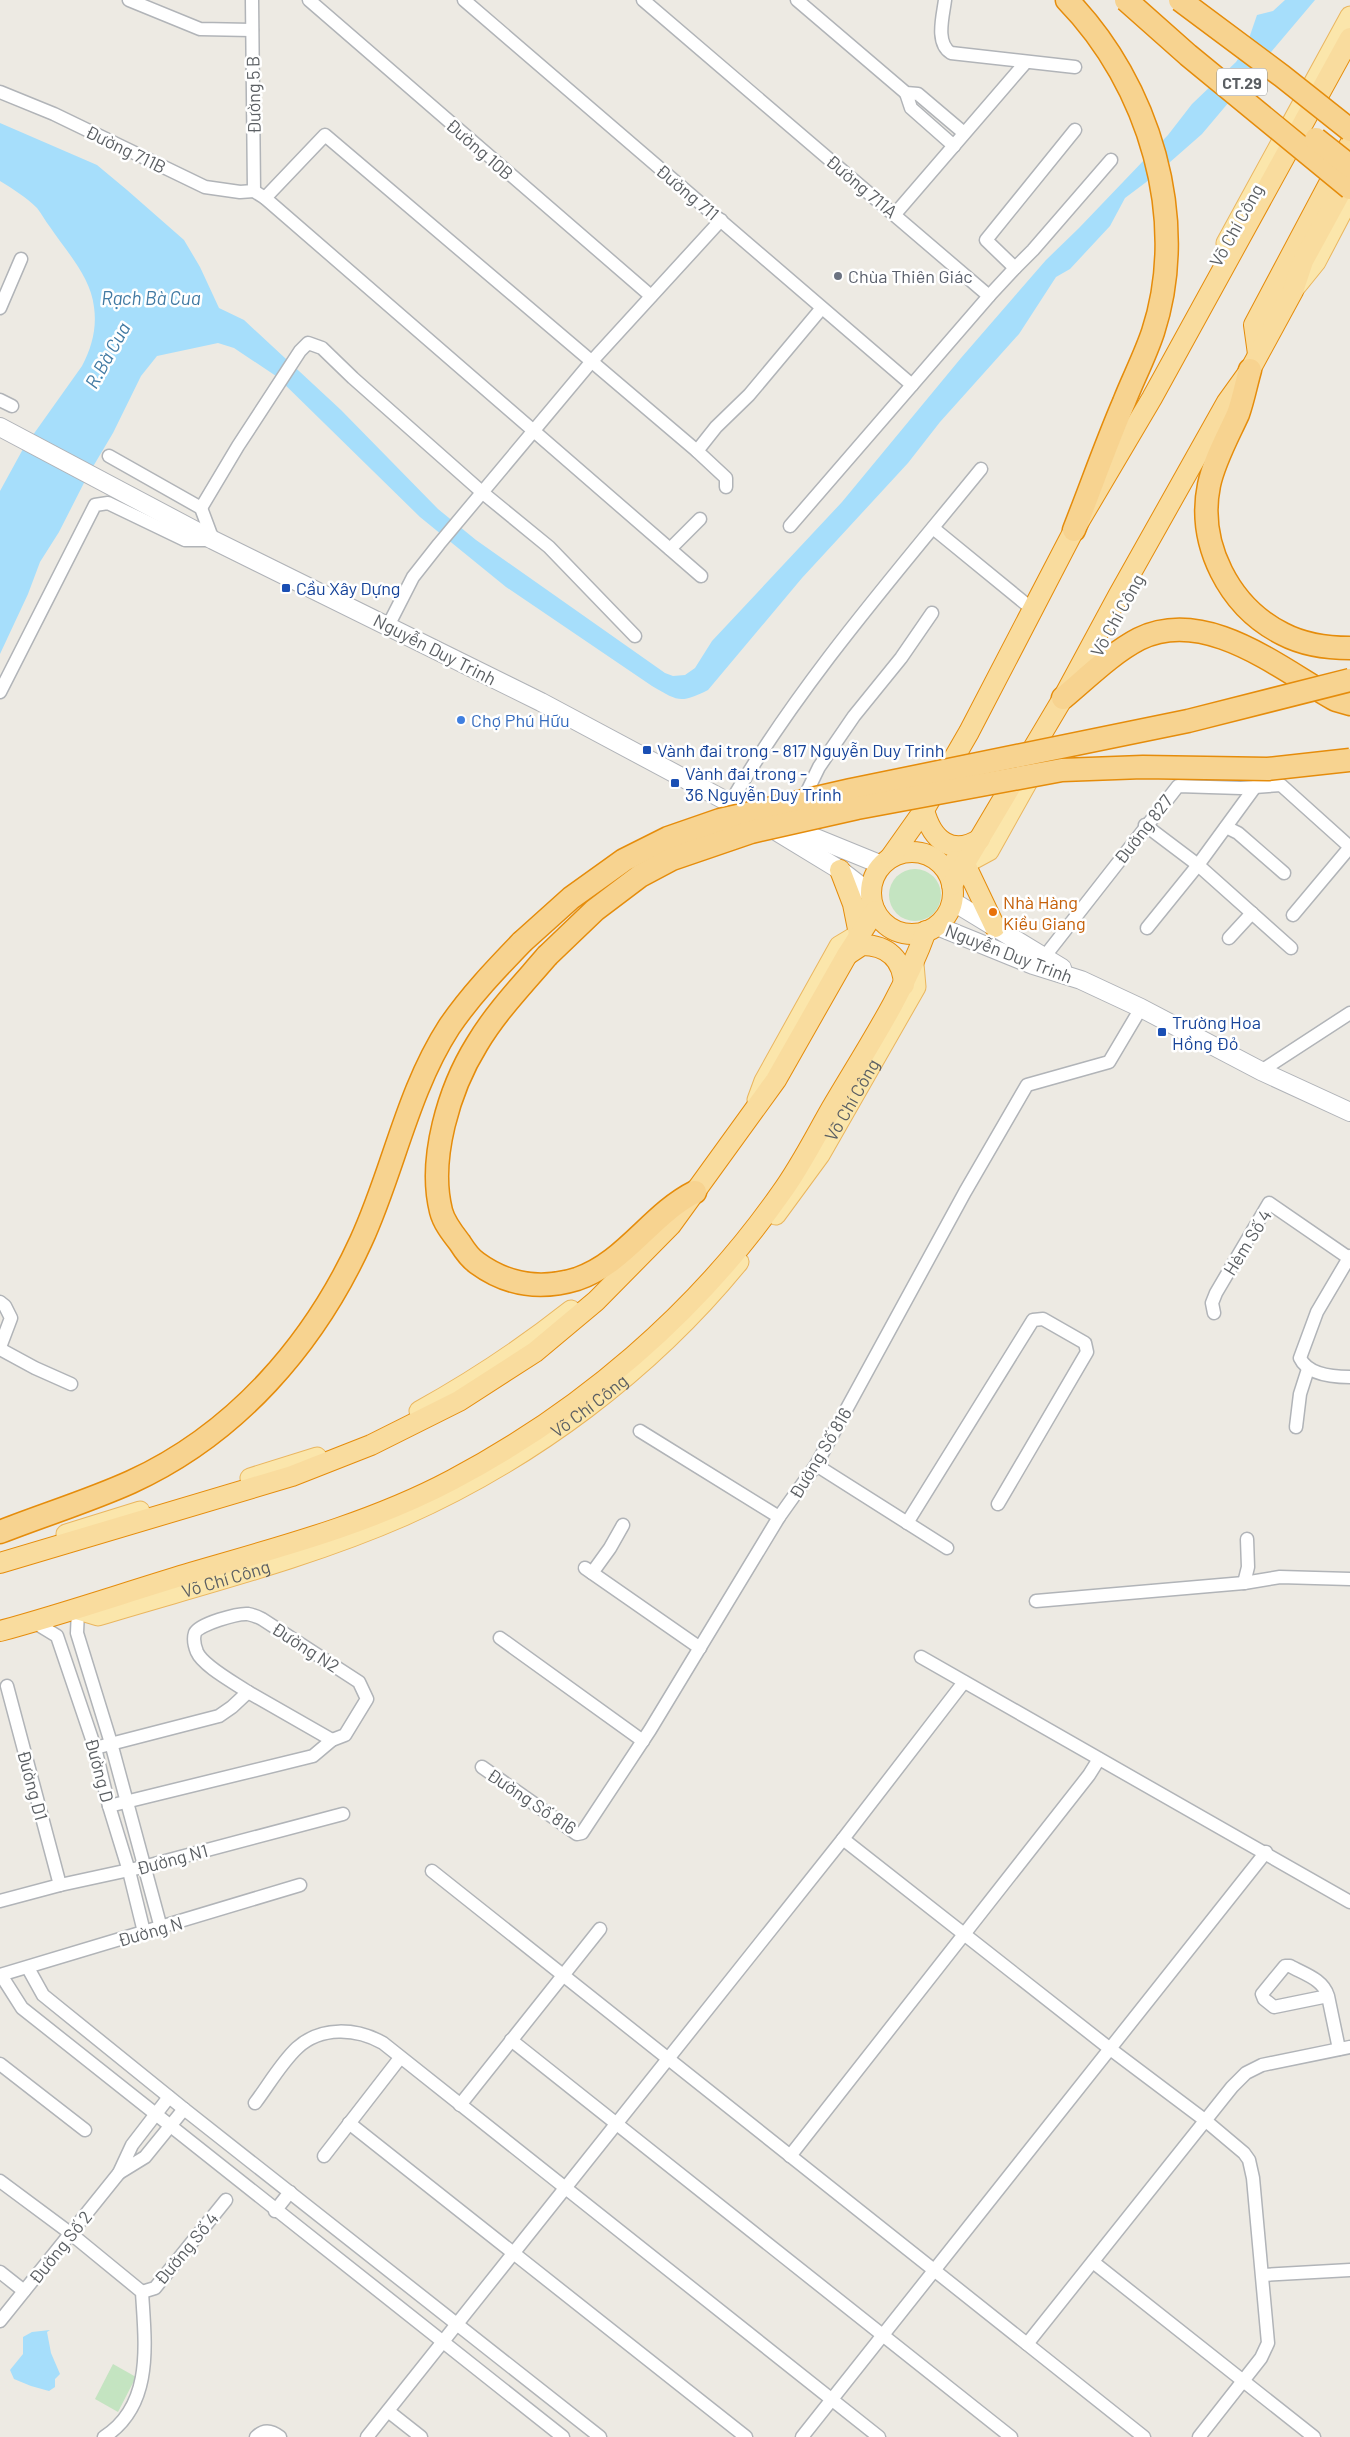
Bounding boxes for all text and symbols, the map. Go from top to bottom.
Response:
street label: Đường 5 B [241,56,265,134]
road number: CT.29 [1217,68,1267,95]
street label: Đường 10B [442,114,518,184]
street label: Đường 711B [82,120,170,178]
street label: Đường 711A [822,150,902,222]
street label: Đường 711 [652,159,724,225]
street label: Võ Chí Công [1204,180,1268,270]
place label: Chùa Thiên Giác [848,265,973,287]
marker: Chùa Thiên Giác [832,270,844,282]
water label: Rạch Bà Cua [101,286,201,309]
water label: R.Bà Cua [79,318,135,392]
street label: Võ Chí Công [1085,570,1149,660]
place label: Cầu Xây Dựng [296,577,401,599]
marker: Cầu Xây Dựng [280,582,292,594]
street label: Nguyễn Duy Trinh [370,609,500,689]
place label: Chợ Phú Hữu [471,709,570,731]
marker: Chợ Phú Hữu [455,714,467,726]
place label: Vành đai trong - 817 Nguyễn Duy Trinh [657,739,944,761]
marker: Vành đai trong - 817 Nguyễn Duy Trinh [641,744,653,756]
place label: Vành đai trong - 36 Nguyễn Duy Trinh [685,762,842,805]
marker: Vành đai trong - 36 Nguyễn Duy Trinh [669,777,681,789]
street label: Đường 827 [1109,790,1177,868]
place label: Nhà Hàng Kiều Giang [1003,891,1086,934]
marker: Nhà Hàng Kiều Giang [987,906,999,918]
street label: Nguyễn Duy Trinh [942,919,1076,987]
place label: Trường Hoa Hồng Đỏ [1172,1011,1261,1054]
marker: Trường Hoa Hồng Đỏ [1156,1026,1168,1038]
street label: Võ Chí Công [819,1055,884,1145]
street label: Hèm Số 4 [1218,1205,1276,1279]
street label: Võ Chí Công [546,1369,632,1442]
street label: Đường Số 816 [784,1403,856,1503]
street label: Võ Chí Công [179,1555,273,1602]
street label: Đường N2 [268,1617,344,1677]
street label: Đường D [81,1736,119,1804]
street label: Đường D1 [13,1748,53,1822]
street label: Đường Số 816 [483,1763,581,1839]
street label: Đường N1 [134,1839,210,1879]
street label: Đường N [115,1911,185,1951]
street label: Đường Số 2 [24,2206,96,2288]
street label: Đường Số 4 [149,2207,223,2289]

